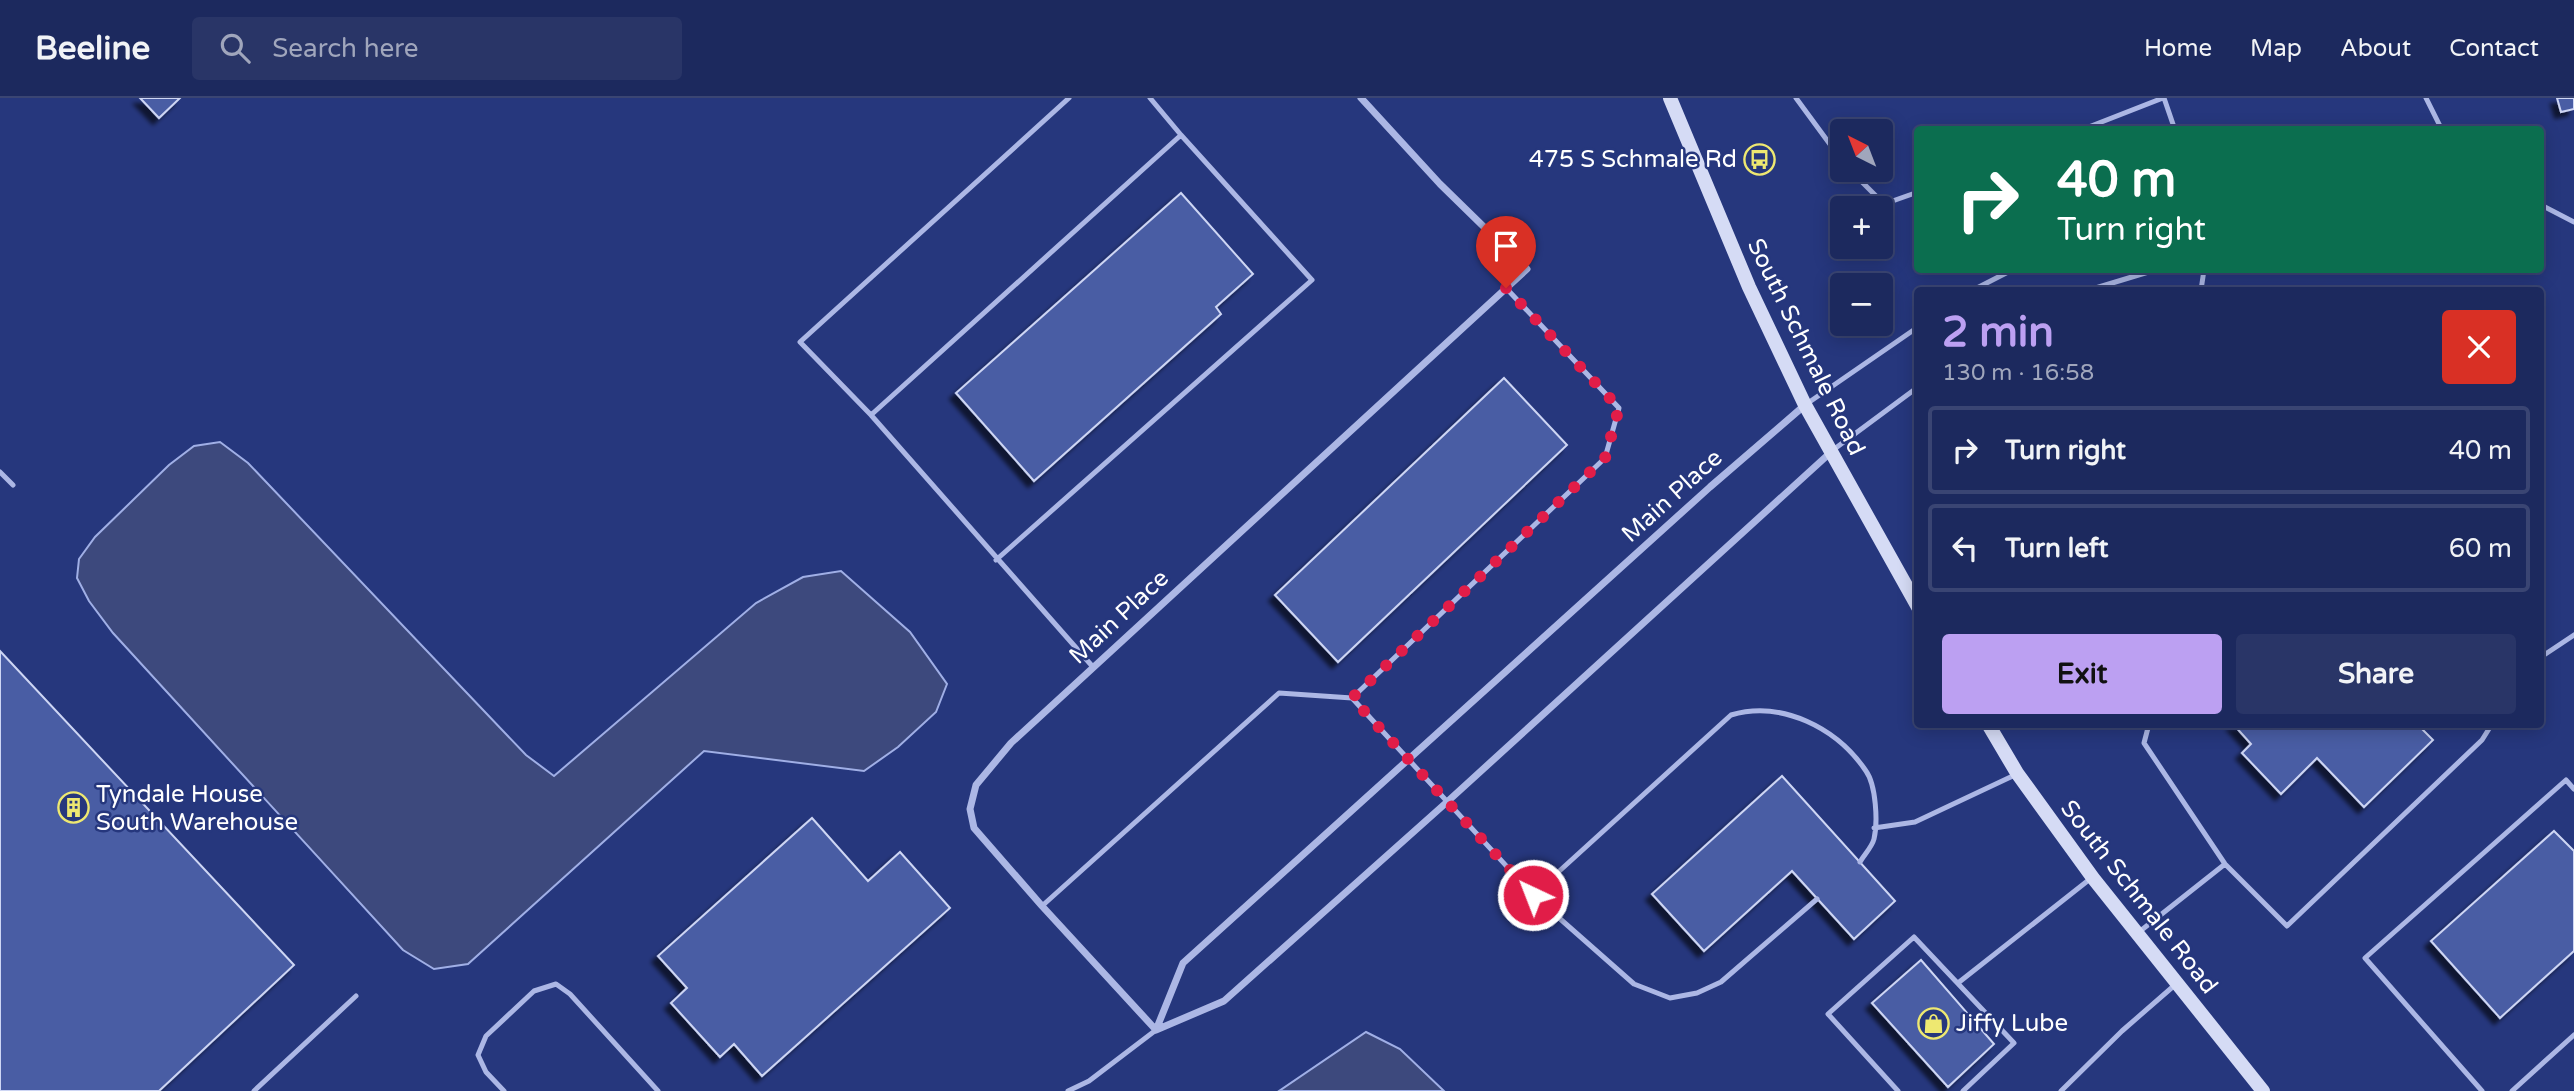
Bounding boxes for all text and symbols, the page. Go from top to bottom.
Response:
search box [192,17,682,80]
text: Beeline [35,29,150,68]
icon: search [216,29,254,67]
text: Search here [272,33,418,64]
text: Home [2144,34,2212,63]
text: Map [2250,34,2302,63]
text: About [2340,34,2411,63]
text: Contact [2449,34,2539,63]
north arrow [1830,119,1894,182]
map controls [1830,119,1893,336]
bus stop icon: 475 S Schmale Rd [1743,142,1777,176]
place label: 475 S Schmale Rd [1529,145,1737,174]
text: 40 m [2057,151,2176,210]
icon: right [1942,154,2033,245]
button: + [1830,196,1893,259]
text: Turn right [2057,211,2206,249]
pin [1476,216,1536,288]
icon: arrive [1487,227,1525,265]
street label: South Schmale Road [1741,234,1871,460]
button: − [1830,273,1893,336]
text: 2 min [1942,307,2054,358]
button: close [2442,310,2516,384]
text: 130 m · 16:58 [1942,359,2094,387]
icon: right [1946,431,1984,469]
text: Turn right [2005,435,2126,466]
text: 40 m [2449,435,2512,466]
street label: Main Place [1616,443,1728,549]
icon: left [1946,529,1984,567]
text: Turn left [2005,533,2108,564]
text: 60 m [2449,533,2512,564]
street label: Main Place [1063,564,1175,670]
button: Exit [1942,634,2222,714]
button: Share [2236,634,2516,714]
place label: Tyndale House South Warehouse [96,780,298,837]
building icon: Tyndale House South Warehouse [56,791,90,825]
street label: South Schmale Road [2054,794,2224,1000]
position arrow [1496,858,1570,932]
shop icon: Jiffy Lube [1916,1006,1950,1040]
place label: Jiffy Lube [1956,1009,2068,1038]

